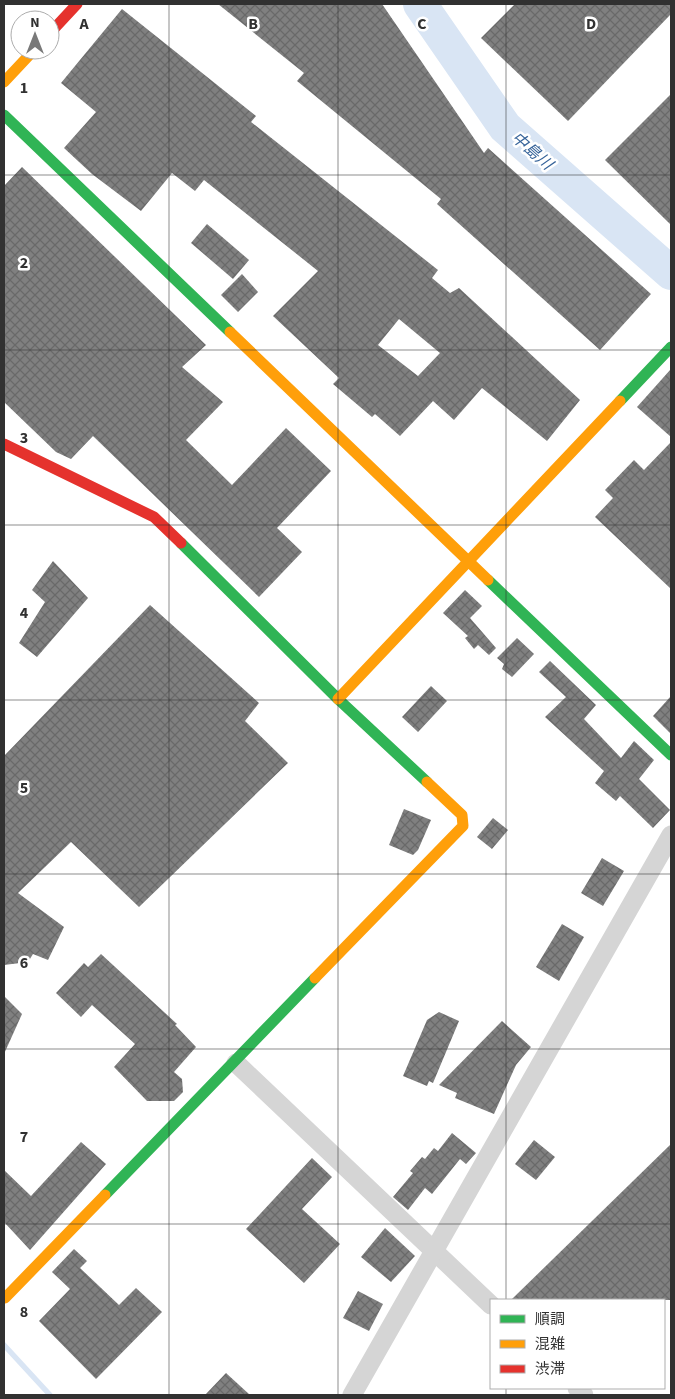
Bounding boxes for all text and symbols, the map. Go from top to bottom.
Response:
north arrow [10,10,60,60]
text: N [30,13,40,33]
text: A [78,13,89,35]
text: B [248,13,258,35]
text: C [417,13,427,35]
text: D [586,13,596,35]
text: 1 [20,77,28,99]
water label: 中島川 [507,127,559,176]
text: 2 [20,252,28,274]
text: 3 [20,427,28,449]
text: 4 [20,602,29,624]
text: 5 [20,777,28,799]
text: 6 [20,952,28,974]
text: 7 [20,1126,28,1148]
legend [490,1299,665,1389]
text: 8 [20,1301,28,1323]
text: 順調 [535,1309,565,1330]
text: 混雑 [535,1334,565,1355]
text: 渋滞 [535,1359,565,1380]

